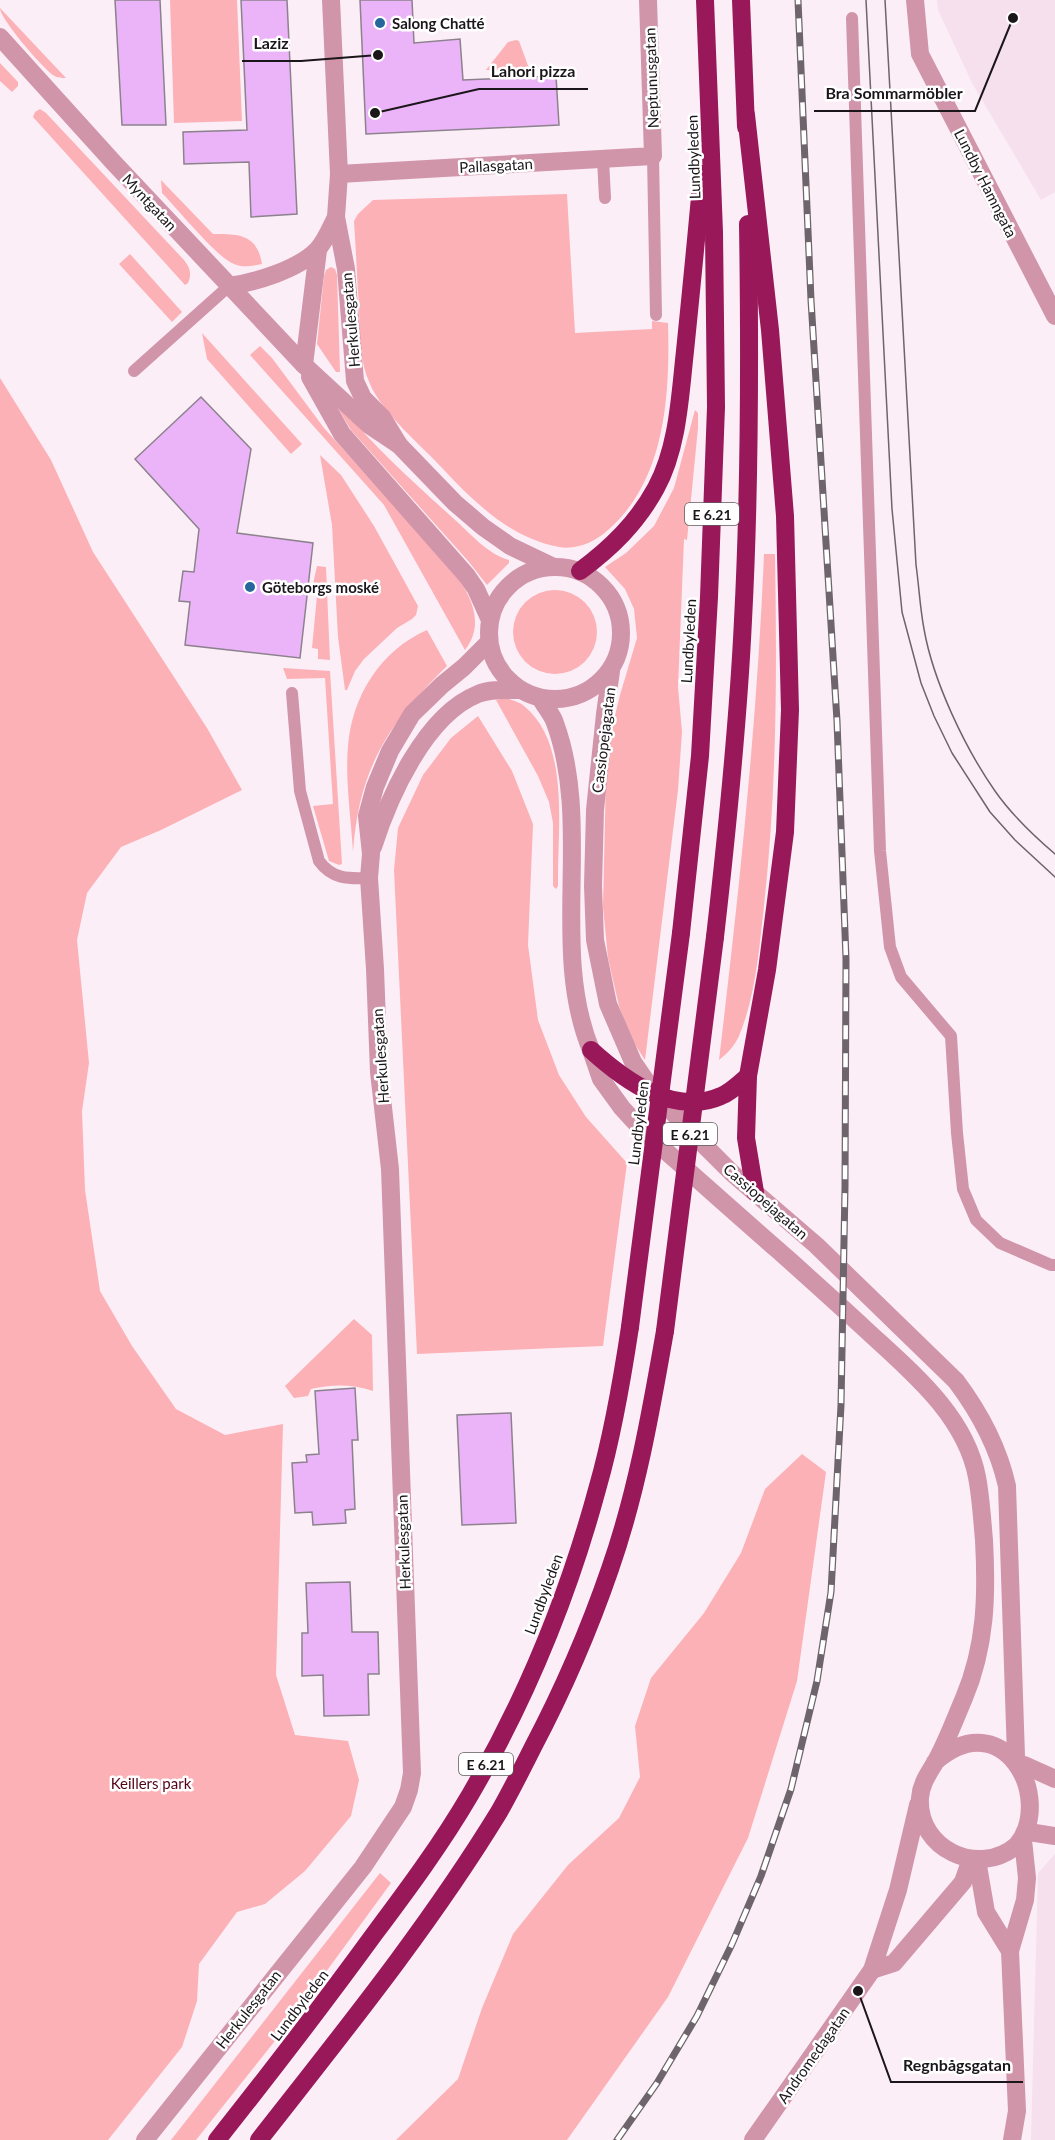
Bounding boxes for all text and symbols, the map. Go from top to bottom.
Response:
place label: Salong Chatté [392,14,485,32]
marker: Salong Chatté [373,16,387,30]
callout: Laziz [242,27,301,61]
street label: Neptunusgatan [640,27,662,129]
text: Laziz [253,33,289,52]
callout: Lahori pizza [479,55,588,89]
text: Lahori pizza [491,61,575,80]
callout: Bra Sommarmöbler [814,77,975,111]
text: Bra Sommarmöbler [825,83,963,102]
street label: Lundbyleden [683,114,703,200]
street label: Lundby Hamngata [951,126,1021,240]
street label: Pallasgatan [459,154,533,176]
street label: Myntgatan [119,170,181,234]
street label: Herkulesgatan [337,272,363,368]
road number: E 6.21 [685,503,739,525]
place label: Göteborgs moské [262,578,379,596]
marker: Göteborgs moské [243,580,257,594]
street label: Lundbyleden [677,598,699,684]
street label: Cassiopejagatan [588,686,618,794]
street label: Herkulesgatan [368,1008,392,1104]
street label: Lundbyleden [624,1080,652,1166]
road number: E 6.21 [663,1123,717,1145]
street label: Cassiopejagatan [720,1159,812,1243]
street label: Herkulesgatan [392,1494,414,1590]
street label: Lundbyleden [520,1551,566,1637]
road number: E 6.21 [459,1753,513,1775]
park label: Keillers park [111,1774,192,1792]
street label: Herkulesgatan [212,1966,284,2052]
street label: Lundbyleden [266,1966,332,2044]
street label: Andromedagatan [773,2004,853,2106]
callout: Regnbågsgatan [891,2048,1023,2082]
text: Regnbågsgatan [903,2055,1011,2074]

